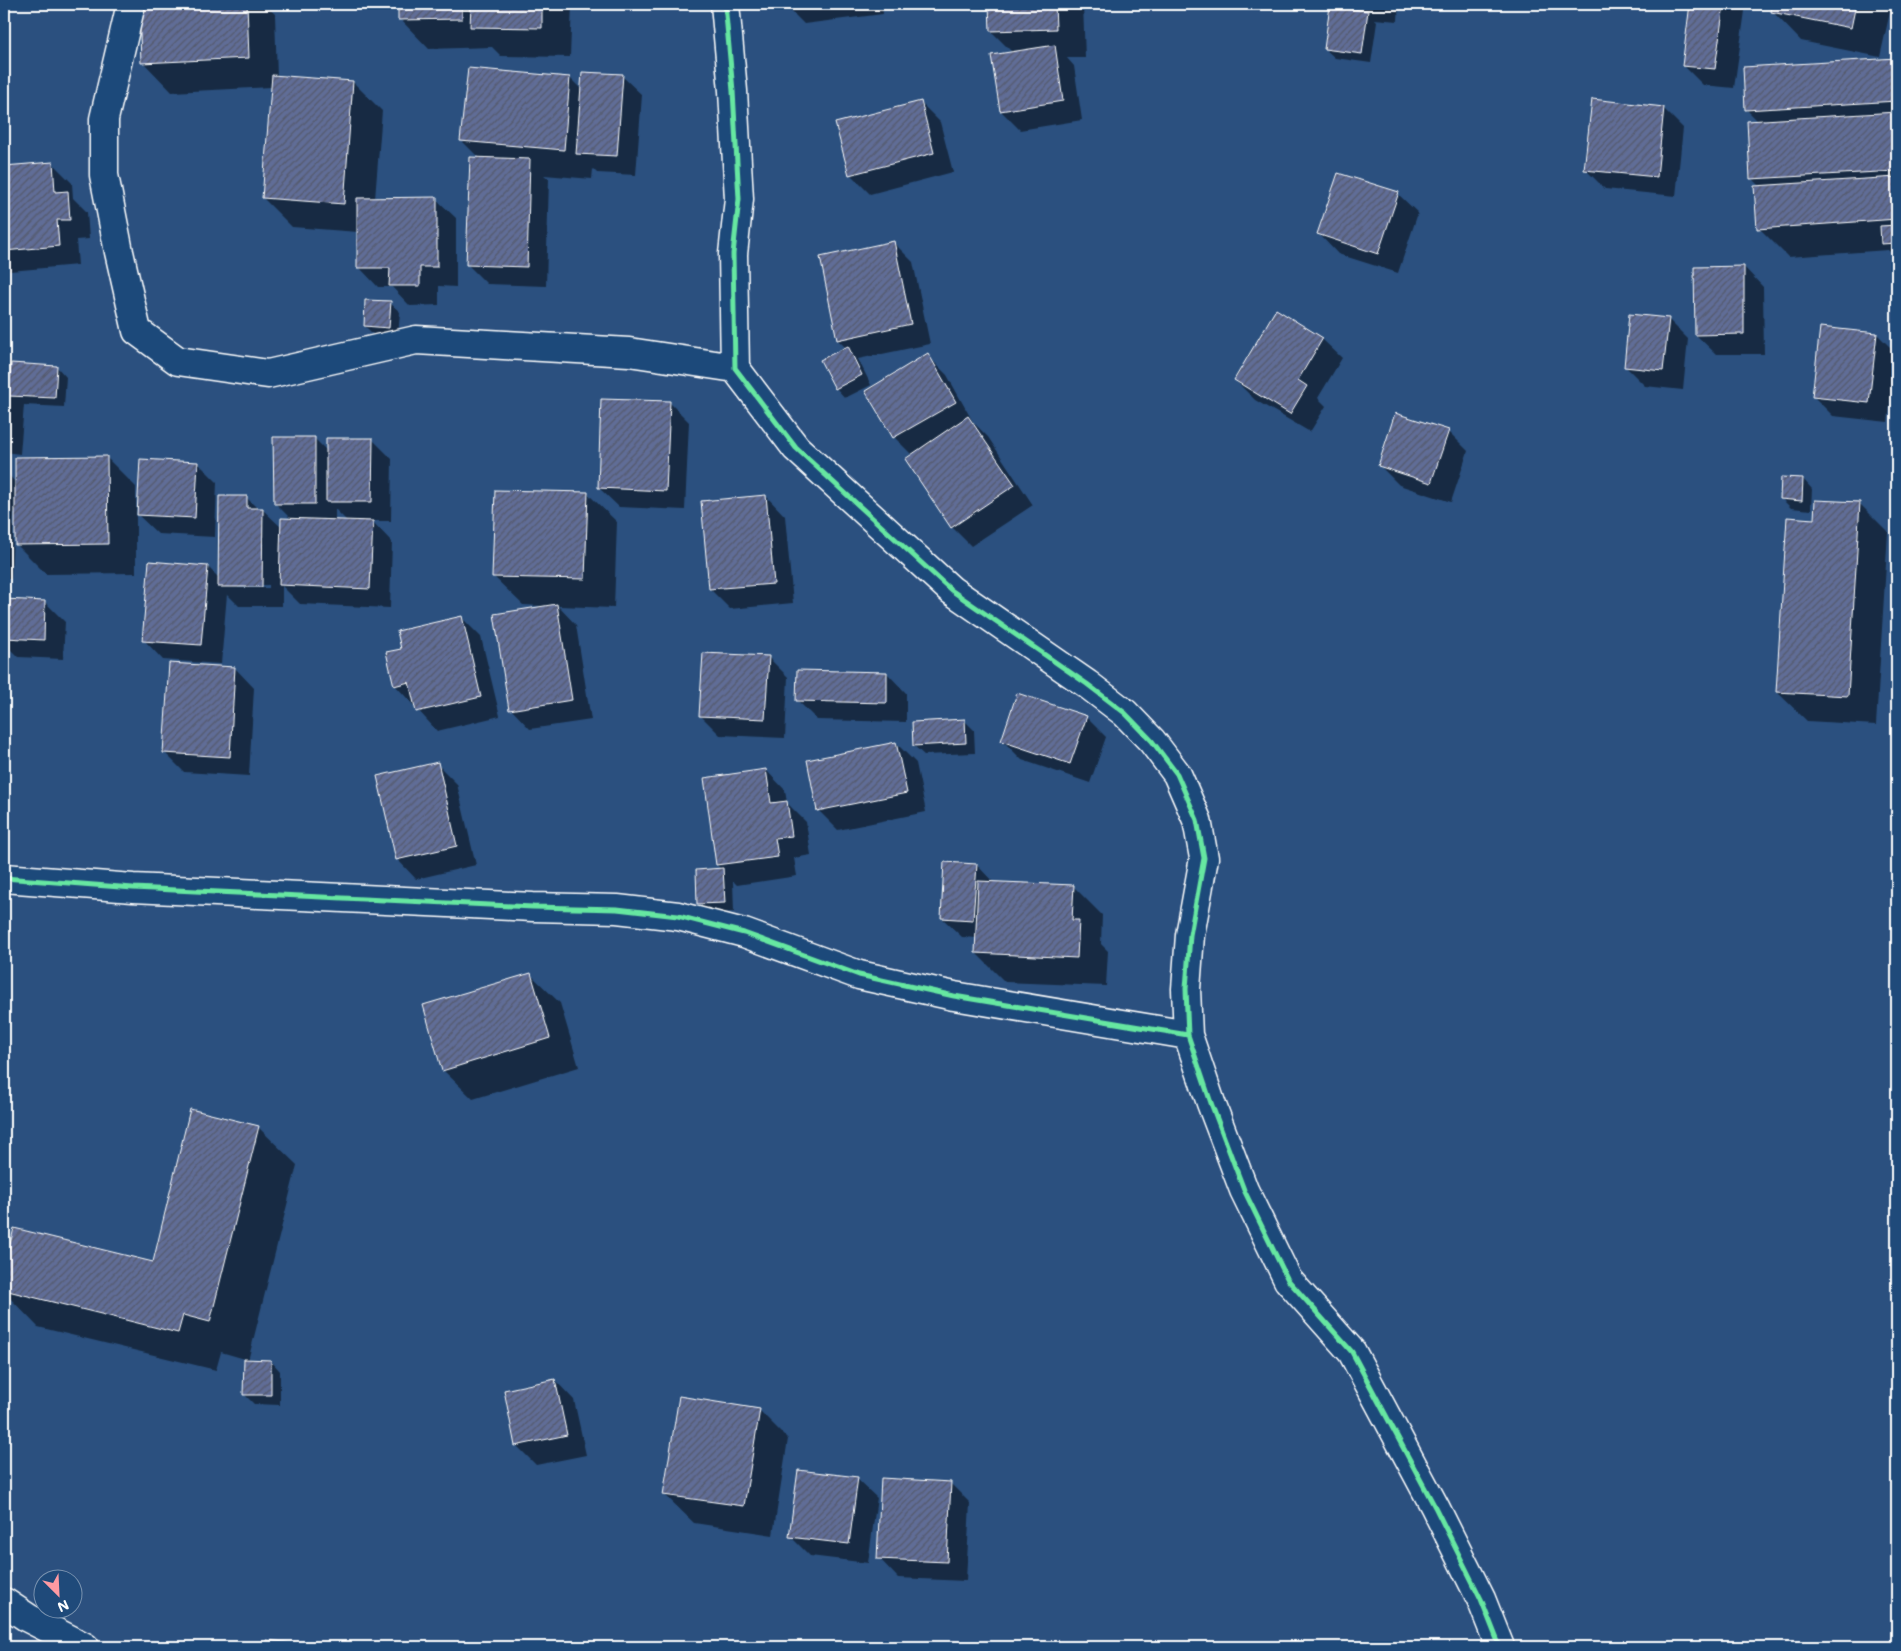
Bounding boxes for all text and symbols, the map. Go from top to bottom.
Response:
north arrow [32,1568,82,1618]
text: N [55,1595,72,1617]

